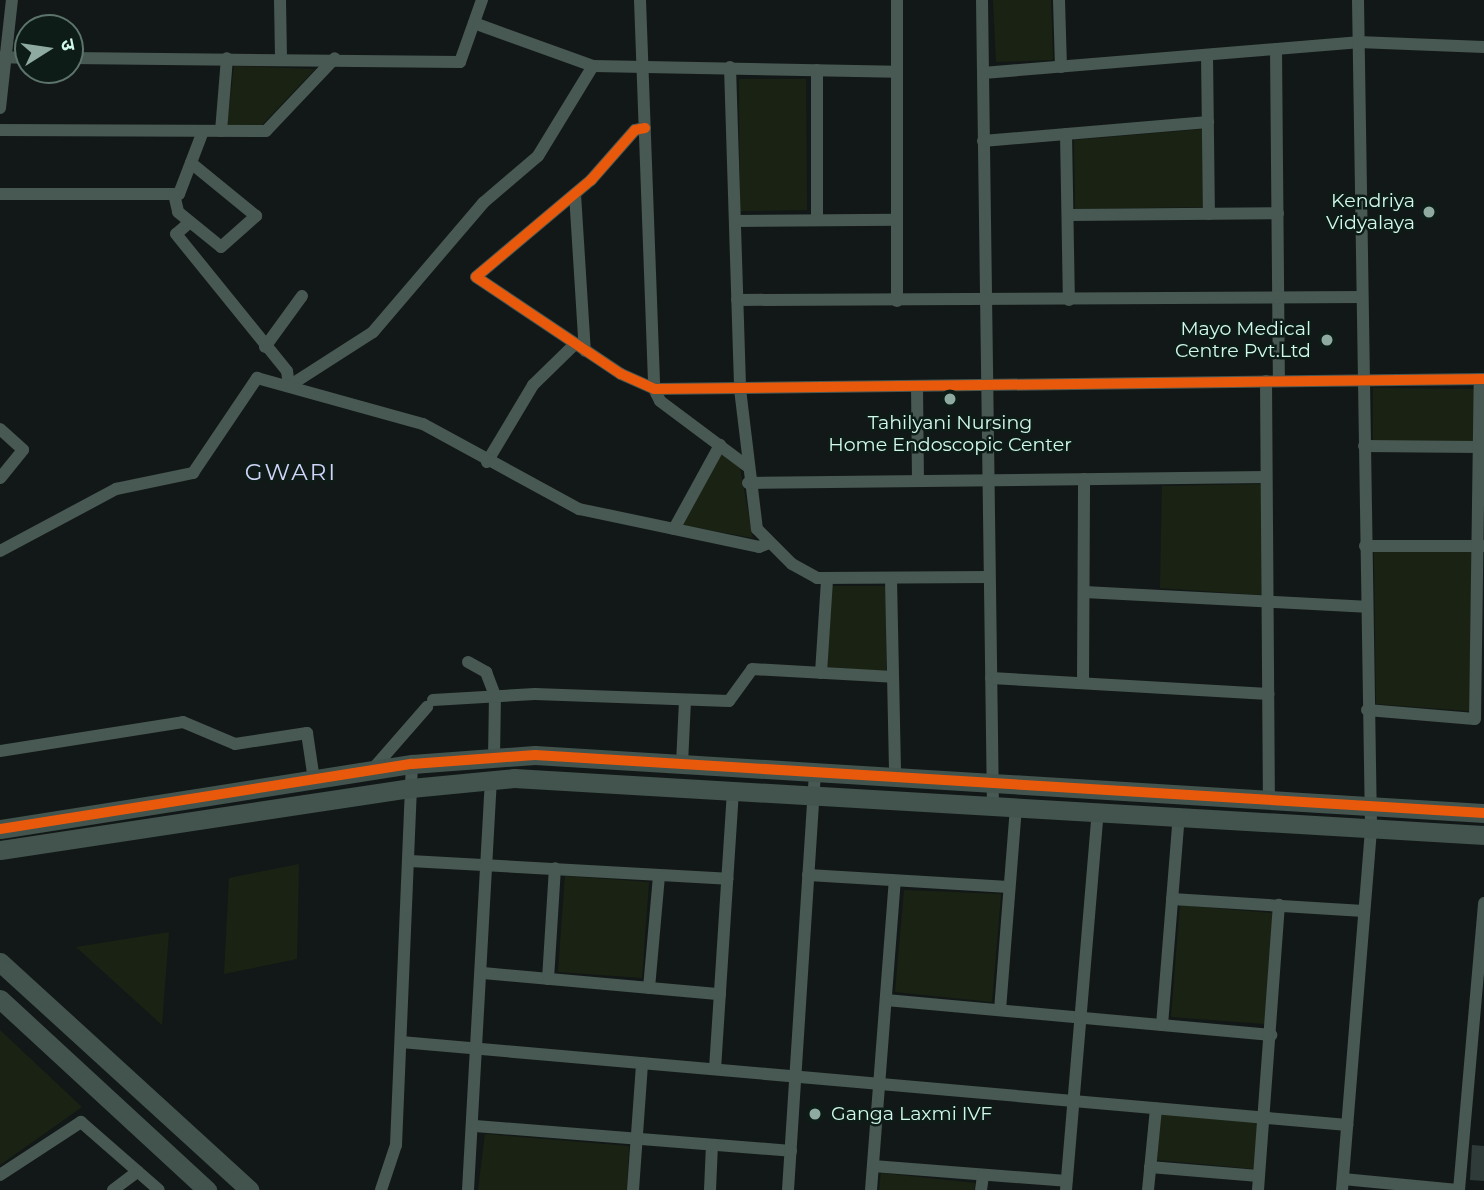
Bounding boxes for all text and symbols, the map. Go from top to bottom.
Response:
north arrow [14,14,84,84]
text: उ [56,37,80,53]
place label: Kendriya Vidyalaya [1326,190,1415,234]
marker: Kendriya Vidyalaya [1421,204,1437,220]
place label: Mayo Medical Centre Pvt.Ltd [1175,318,1311,362]
marker: Mayo Medical Centre Pvt.Ltd [1317,330,1337,350]
marker: Tahilyani Nursing Home Endoscopic Center [940,389,960,409]
place label: Tahilyani Nursing Home Endoscopic Center [828,412,1072,456]
district label: GWARI [245,458,337,486]
place label: Ganga Laxmi IVF [831,1103,992,1125]
marker: Ganga Laxmi IVF [805,1104,825,1124]

